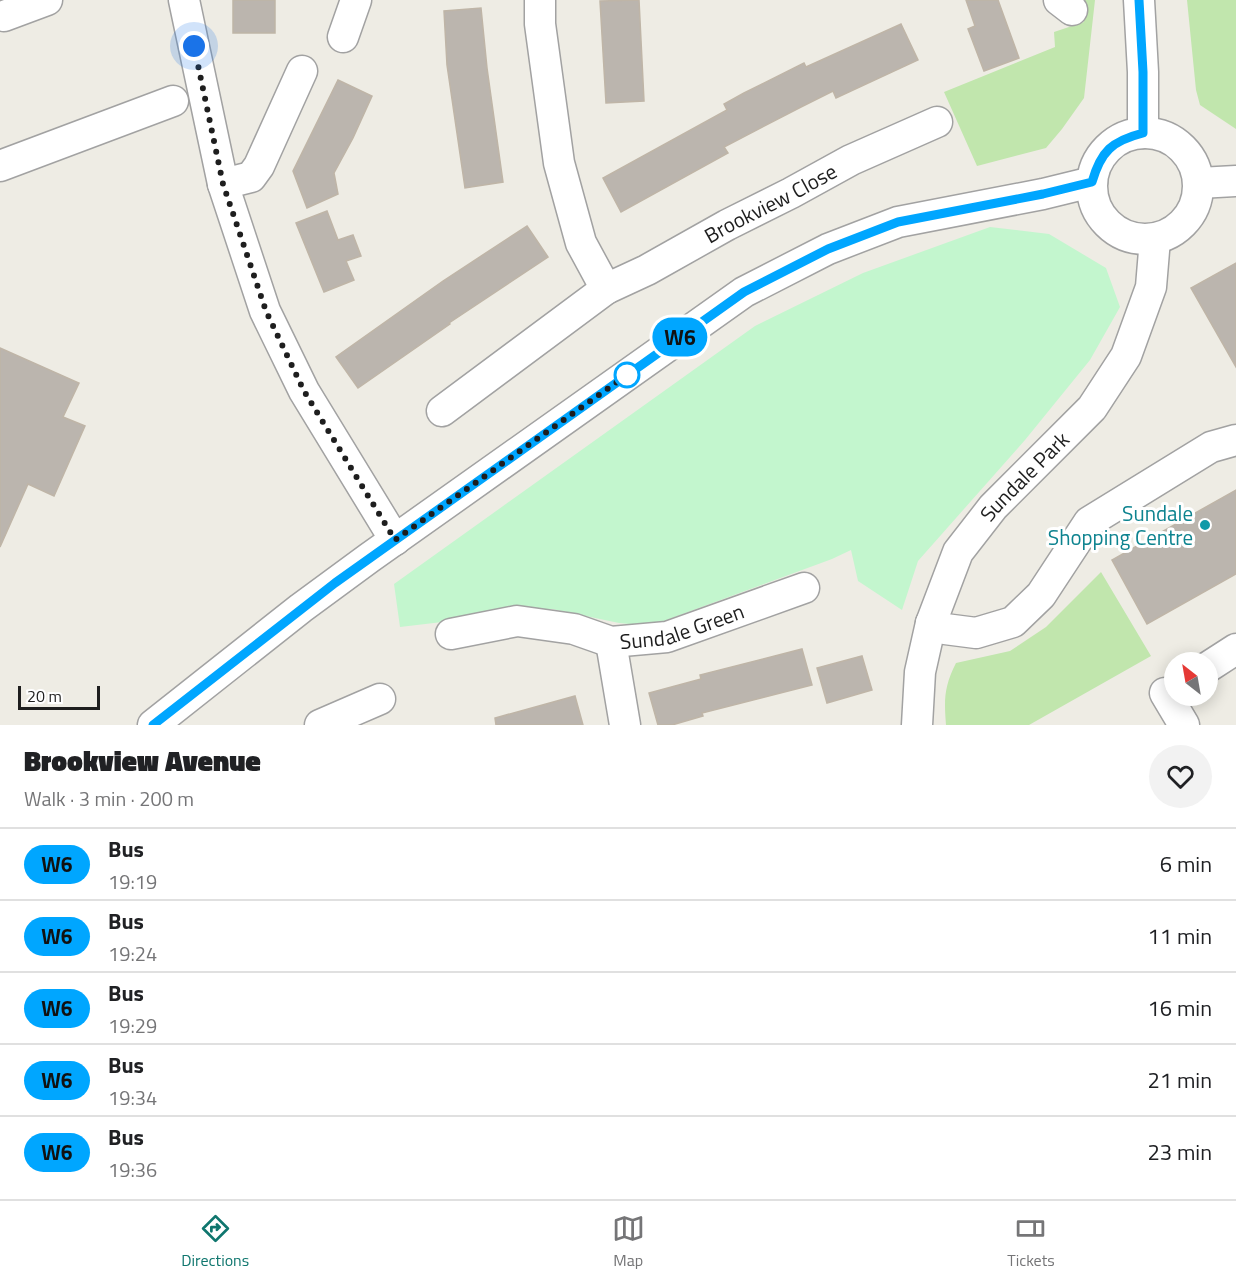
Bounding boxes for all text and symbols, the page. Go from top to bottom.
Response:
your location [179,31,209,61]
street label: Brookview Close [698,155,843,251]
line badge: W6 [653,318,707,356]
text: W6 [664,321,696,353]
unlabelled marker [614,362,640,388]
street label: Sundale Park [972,424,1076,528]
place label: Sundale Shopping Centre [1048,497,1193,553]
marker: Sundale Shopping Centre [1198,518,1212,532]
street label: Sundale Green [618,595,748,657]
north arrow [1164,652,1218,706]
map controls [1164,652,1218,706]
scale bar [18,683,100,710]
text: 20 m [27,684,62,708]
text: Brookview Avenue [24,739,261,782]
button: heart [1149,745,1212,808]
text: Walk · 3 min · 200 m [24,783,194,814]
text: Bus [108,832,144,866]
text: 6 min [1160,847,1212,881]
text: W6 [41,848,73,880]
text: 19:19 [108,866,157,897]
text: Bus [108,904,144,938]
text: 11 min [1147,919,1212,953]
text: W6 [41,920,73,952]
text: 19:24 [108,938,157,969]
text: Bus [108,976,144,1010]
text: 16 min [1147,991,1212,1025]
text: W6 [41,992,73,1024]
text: 19:29 [108,1010,157,1041]
text: Bus [108,1048,144,1082]
text: 21 min [1147,1063,1212,1097]
text: W6 [41,1064,73,1096]
text: 19:34 [108,1082,157,1113]
text: Bus [108,1120,144,1154]
text: 23 min [1147,1135,1212,1169]
text: W6 [41,1136,73,1168]
text: 19:36 [108,1154,157,1185]
tab: Directions [181,1212,249,1272]
tab: Map [612,1212,645,1272]
tab: Tickets [1007,1212,1055,1272]

